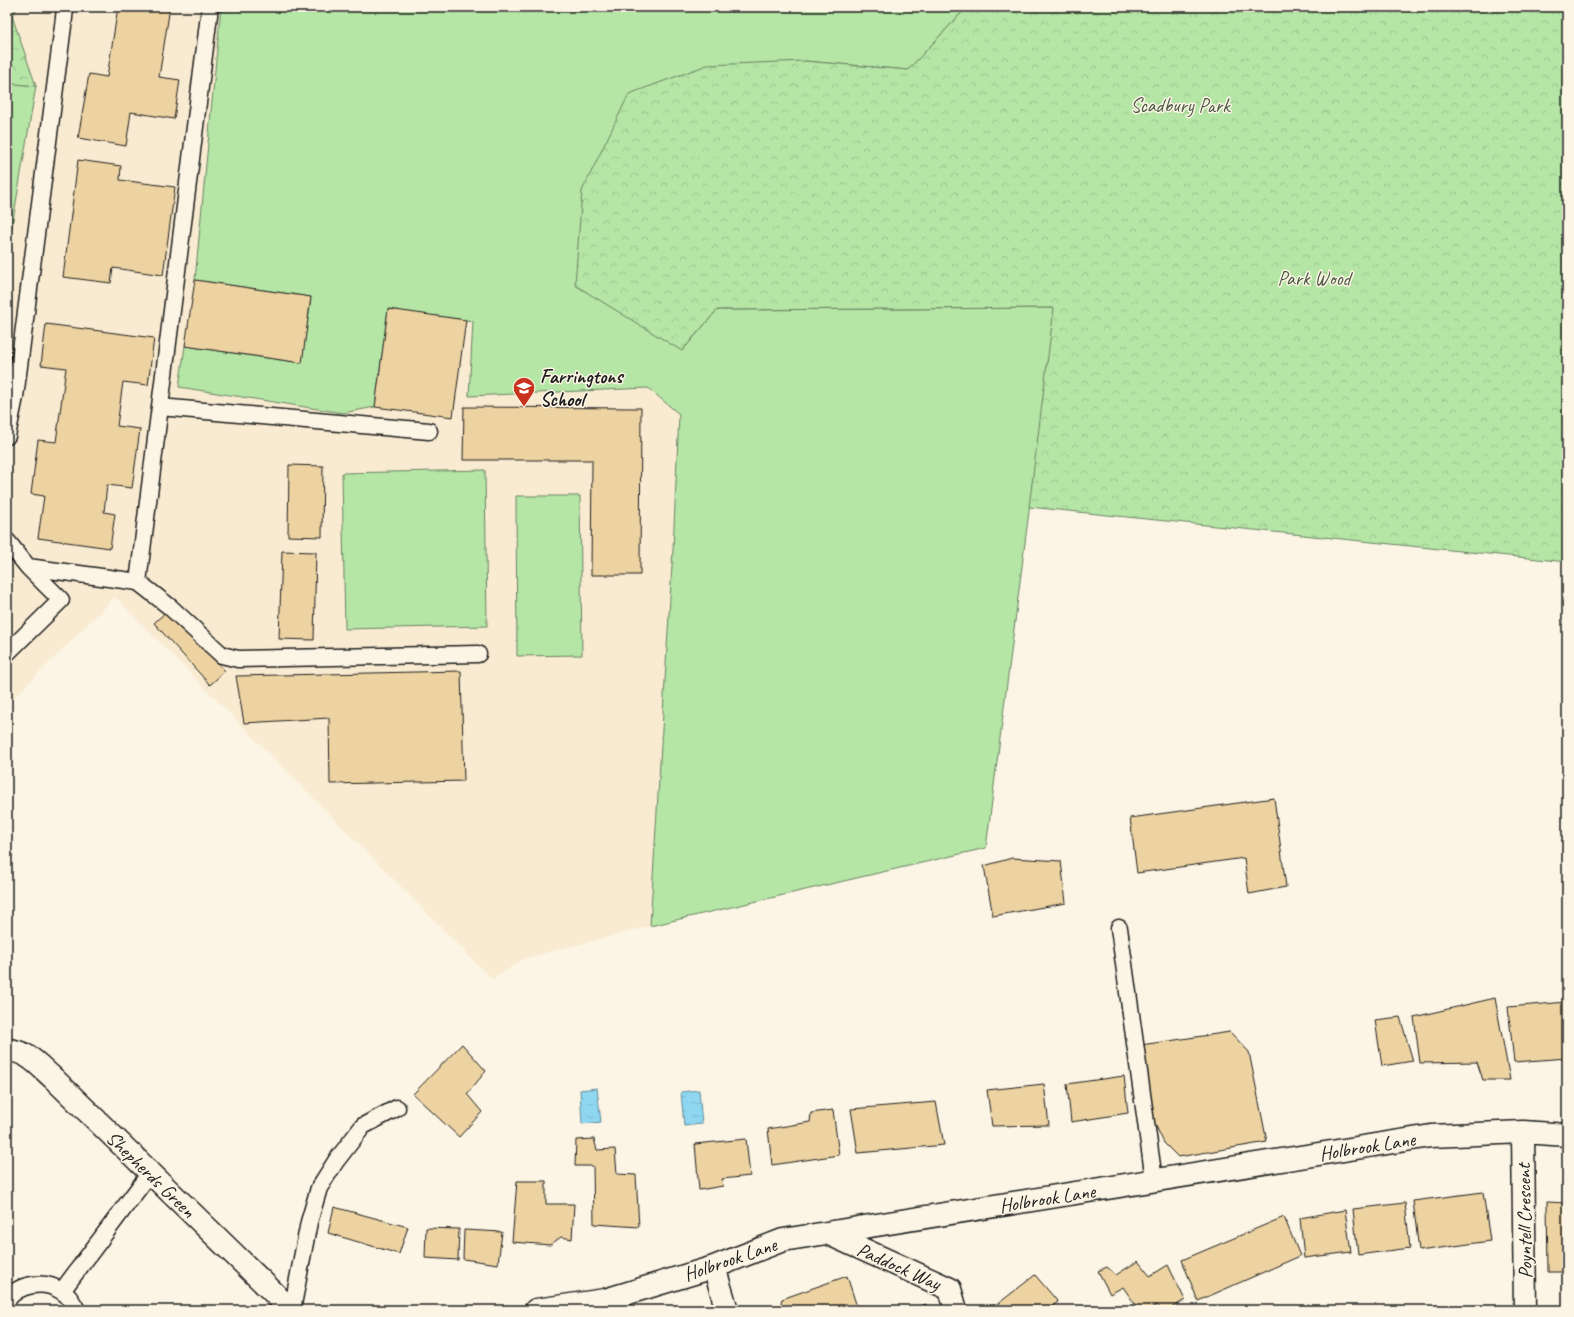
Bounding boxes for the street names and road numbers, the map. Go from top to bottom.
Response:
street label: Shepherds Green [101,1126,201,1224]
street label: Holbrook Lane [1317,1126,1418,1166]
street label: Poyntell Crescent [1511,1161,1538,1279]
street label: Holbrook Lane [997,1178,1098,1218]
street label: Holbrook Lane [680,1231,781,1287]
street label: Paddock Way [853,1237,946,1296]

